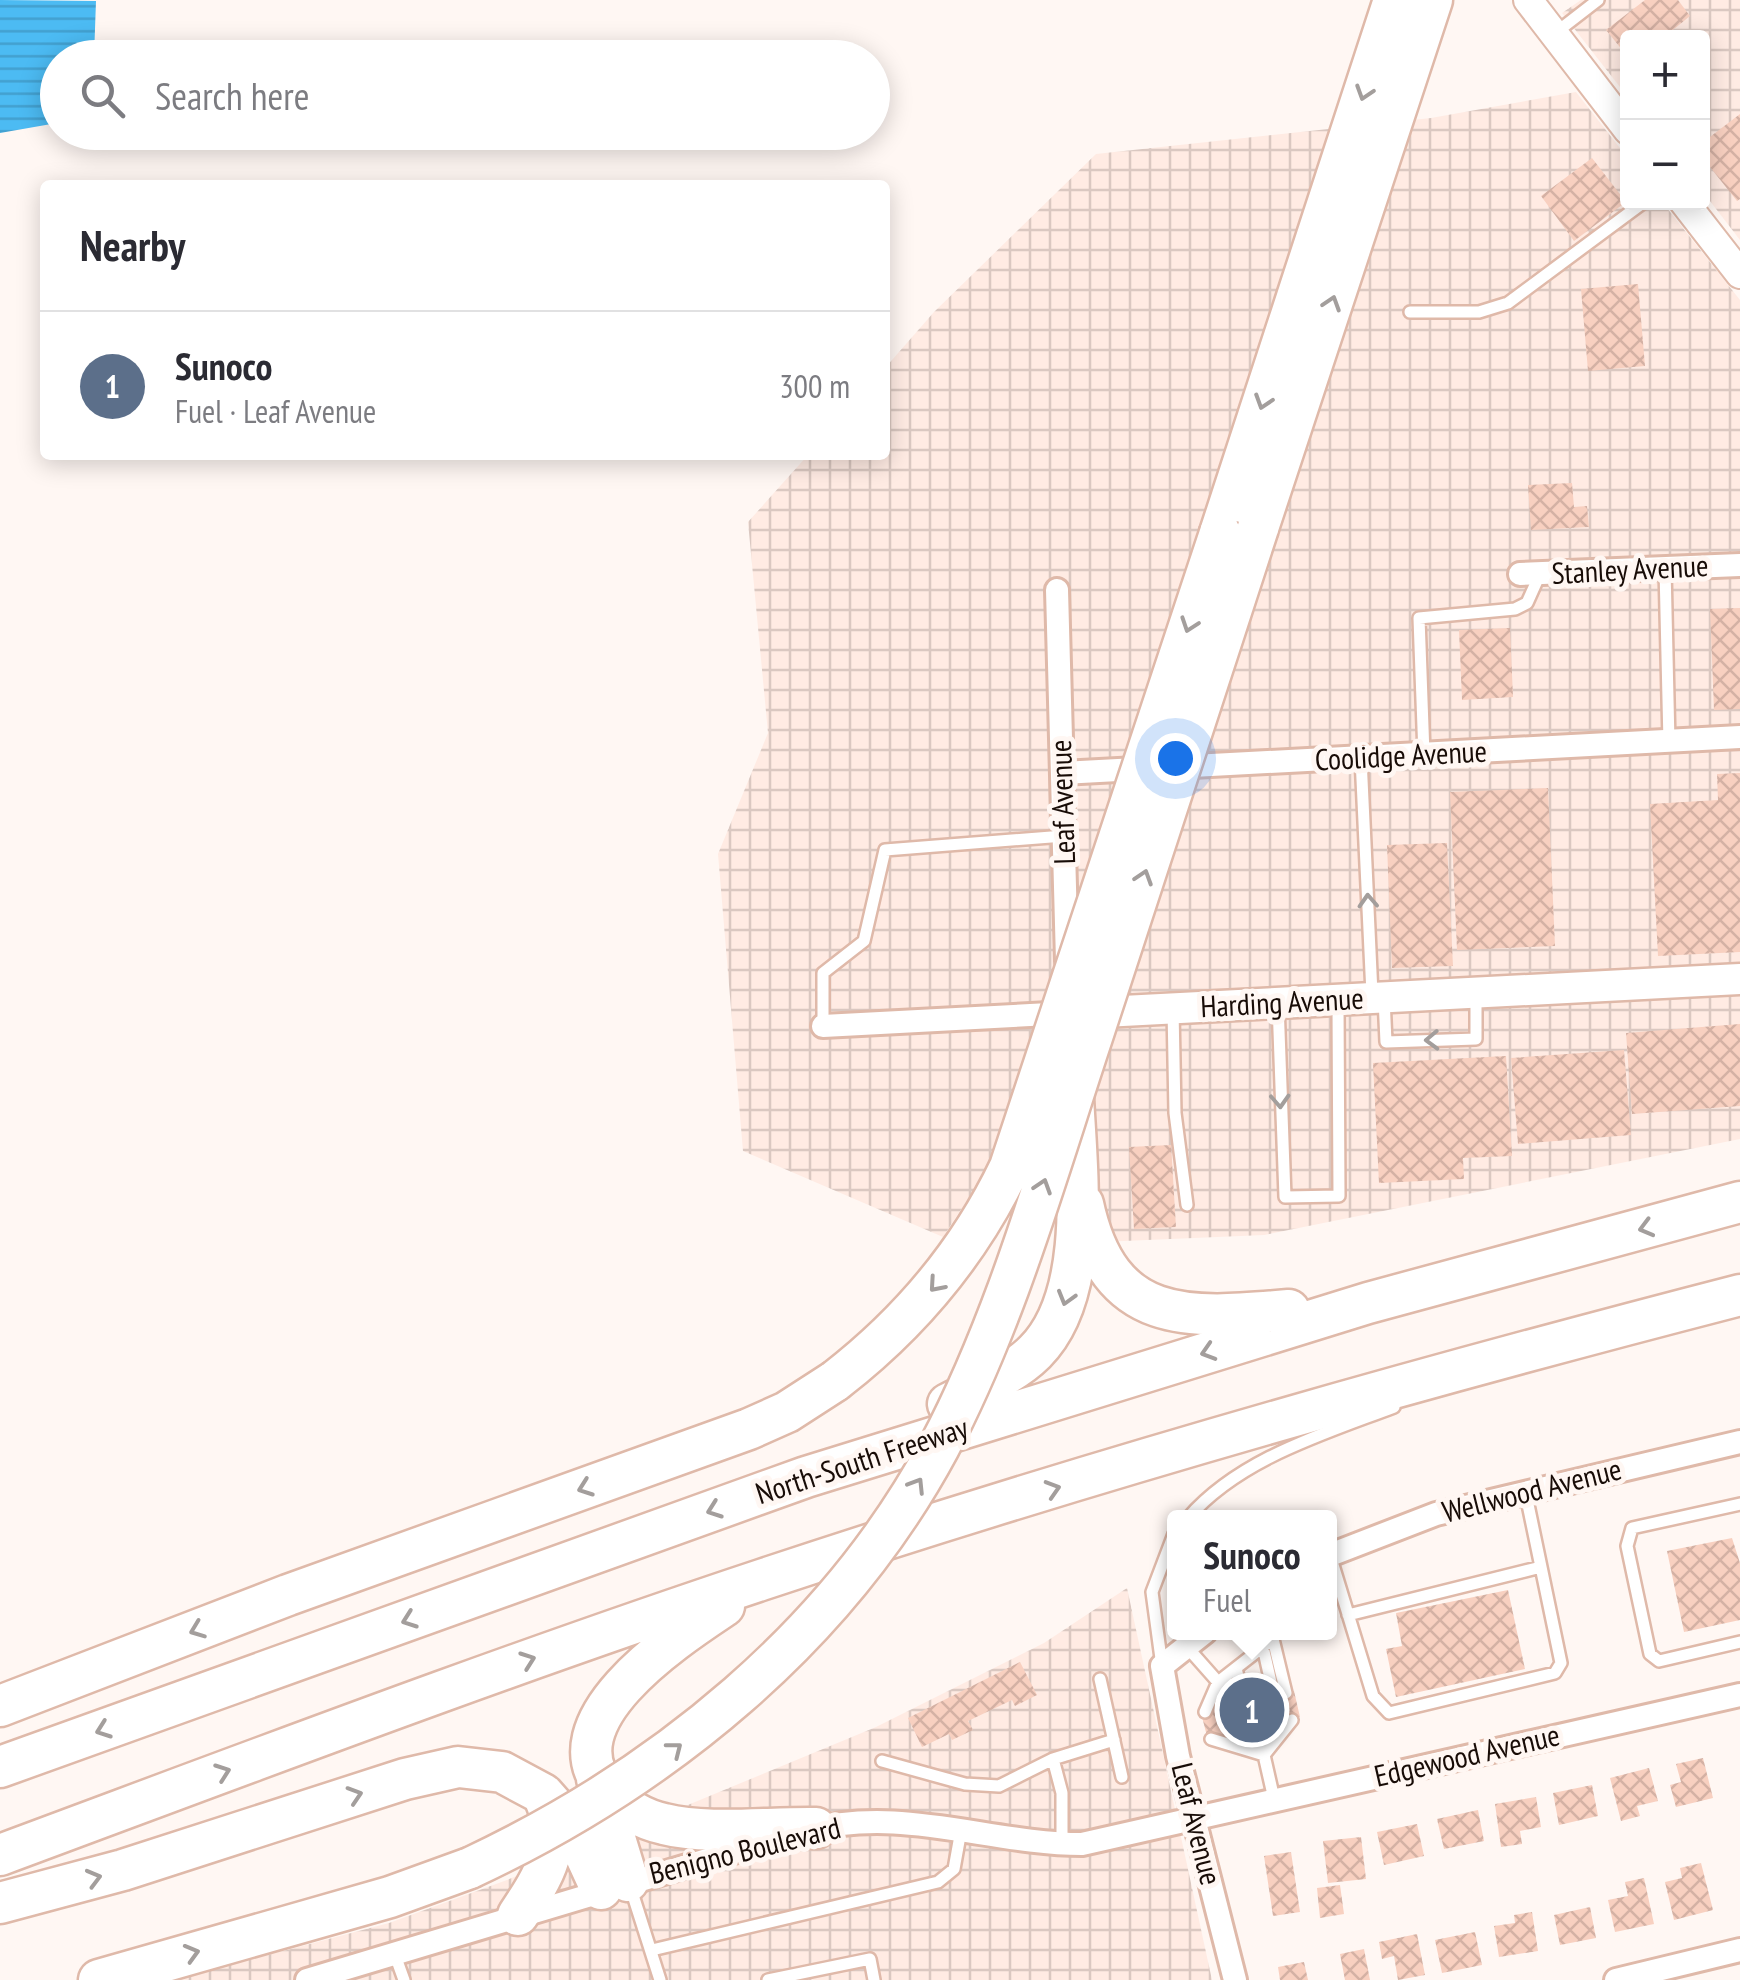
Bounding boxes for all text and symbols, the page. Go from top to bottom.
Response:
map controls [1620,30,1710,210]
button: + [1620,30,1710,120]
search box [40,40,890,150]
icon: search [75,68,130,123]
text: Search here [155,71,309,120]
one-way arrow [1356,83,1376,100]
button: − [1620,120,1710,210]
text: Nearby [80,218,185,273]
one-way arrow [1321,295,1341,312]
text: Sunoco [175,341,272,390]
text: 1 [105,365,120,407]
text: 300 m [779,365,850,407]
text: Fuel · Leaf Avenue [175,390,376,432]
one-way arrow [1255,392,1275,409]
street label: Stanley Avenue [1551,545,1709,592]
one-way arrow [1181,616,1201,633]
street label: Coolidge Avenue [1314,731,1488,778]
your location [1150,733,1201,784]
street label: Leaf Avenue [1040,739,1083,865]
one-way arrow [1133,870,1153,887]
one-way arrow [1357,892,1378,908]
street label: Harding Avenue [1199,978,1365,1025]
one-way arrow [1424,1030,1440,1051]
one-way arrow [1269,1093,1290,1109]
one-way arrow [1031,1179,1052,1196]
one-way arrow [1638,1216,1655,1237]
one-way arrow [930,1273,948,1291]
one-way arrow [1057,1288,1078,1305]
one-way arrow [1200,1340,1217,1361]
street label: North-South Freeway [751,1407,973,1512]
street label: Wellwood Avenue [1438,1448,1625,1531]
one-way arrow [578,1476,595,1497]
one-way arrow [904,1478,923,1496]
one-way arrow [1044,1480,1061,1501]
one-way arrow [707,1498,724,1519]
popup [1167,1510,1337,1640]
text: Sunoco [1203,1530,1301,1579]
text: Fuel [1203,1579,1251,1621]
one-way arrow [401,1608,418,1629]
one-way arrow [189,1618,207,1638]
one-way arrow [518,1651,535,1672]
pin: 1 [1220,1672,1284,1748]
street label: Edgewood Avenue [1370,1714,1563,1795]
one-way arrow [95,1718,113,1738]
one-way arrow [664,1743,682,1761]
street label: Leaf Avenue [1163,1758,1231,1889]
one-way arrow [213,1763,230,1784]
one-way arrow [346,1786,363,1807]
street label: Benigno Boulevard [645,1807,844,1892]
one-way arrow [85,1869,102,1890]
one-way arrow [183,1944,200,1965]

